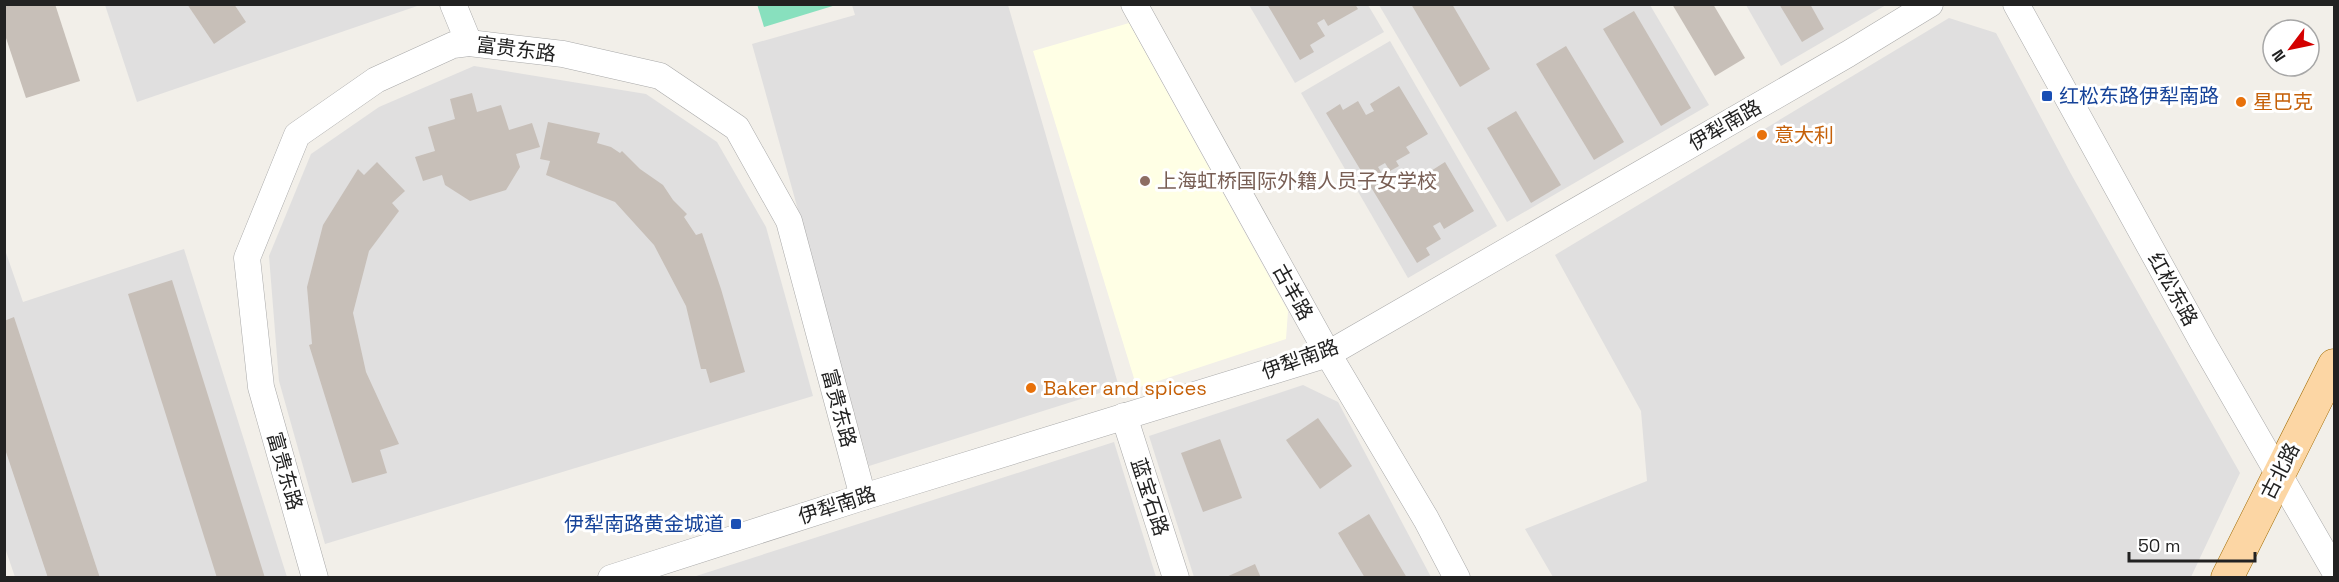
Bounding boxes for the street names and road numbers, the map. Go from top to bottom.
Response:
street label: 富贵东路 [475,31,557,67]
street label: 伊犁南路 [1684,94,1766,156]
street label: 红松东路 [2142,248,2204,330]
street label: 古羊路 [1267,259,1319,325]
street label: 伊犁南路 [1258,333,1342,385]
street label: 富贵东路 [816,366,862,450]
street label: 富贵东路 [261,429,309,513]
street label: 古北路 [2255,438,2305,504]
street label: 蓝宝石路 [1125,455,1175,539]
street label: 伊犁南路 [795,480,879,530]

